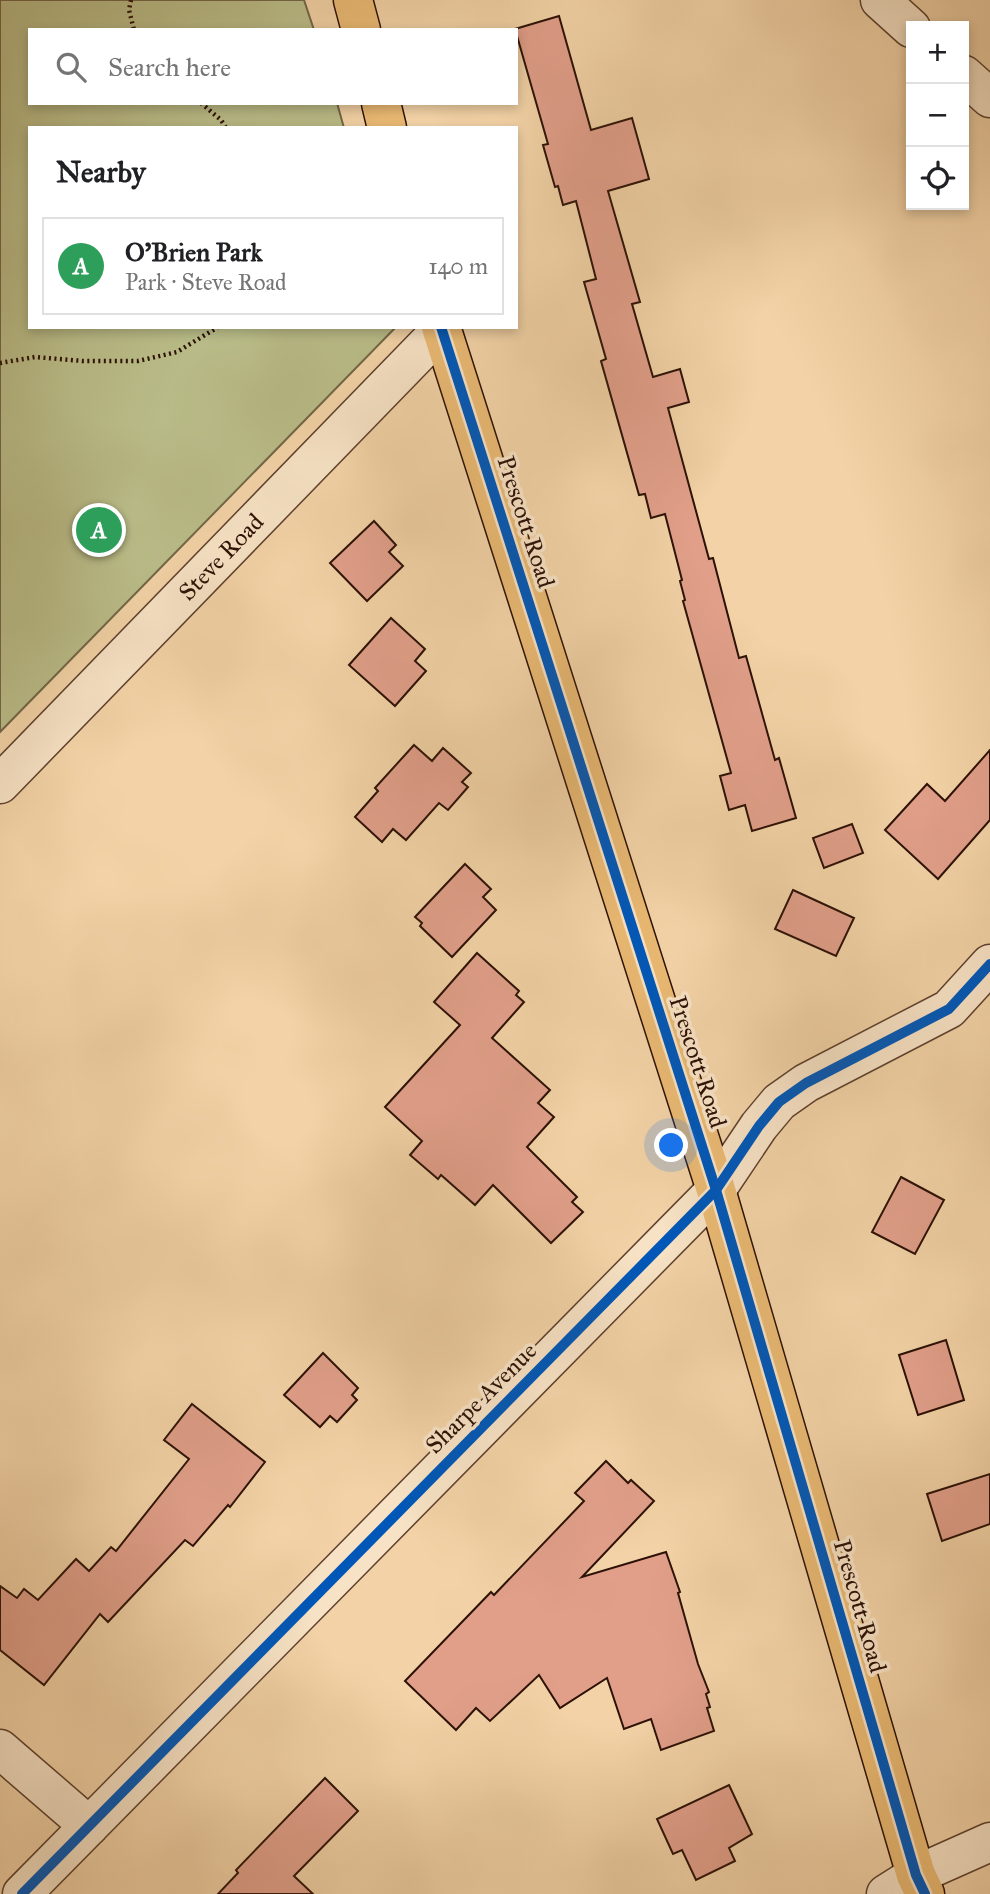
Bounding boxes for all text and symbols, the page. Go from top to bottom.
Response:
map controls [906,21,969,210]
button: + [906,21,969,84]
search box [28,28,518,105]
icon: search [52,48,90,86]
text: Search here [108,51,231,83]
button: − [906,84,969,147]
button: locate [906,147,969,210]
text: Nearby [56,154,146,190]
text: O'Brien Park [125,236,263,268]
text: A [73,252,89,280]
text: 140 m [428,252,488,280]
text: Park · Steve Road [125,268,287,296]
street label: Prescott Road [491,452,561,592]
pin: A [76,504,122,556]
street label: Steve Road [172,507,270,607]
street label: Prescott Road [663,992,733,1132]
your location [654,1128,688,1162]
street label: Sharpe Avenue [419,1336,543,1460]
street label: Prescott Road [827,1536,893,1676]

